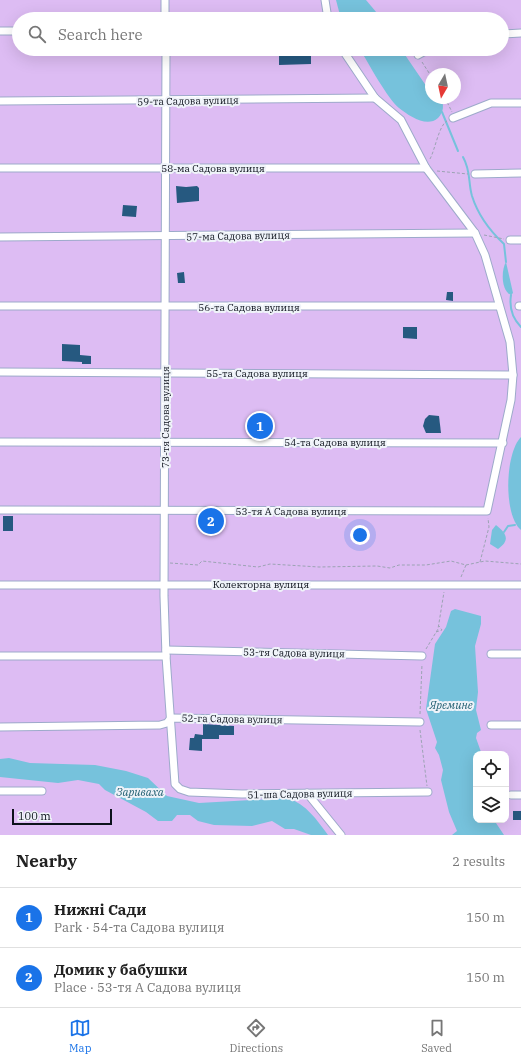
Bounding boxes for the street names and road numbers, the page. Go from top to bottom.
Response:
street label: 59-та Садова вулиця [137,94,239,108]
street label: 58-ма Садова вулиця [161,162,265,175]
street label: 57-ма Садова вулиця [186,229,290,243]
street label: 56-та Садова вулиця [198,301,300,314]
street label: 73-тя Садова вулиця [159,366,172,468]
street label: 55-та Садова вулиця [206,367,308,380]
street label: 54-та Садова вулиця [284,436,386,449]
street label: 53-тя А Садова вулиця [236,505,347,518]
street label: Колекторна вулиця [213,578,309,591]
street label: 53-тя Садова вулиця [243,646,345,660]
street label: 52-га Садова вулиця [181,712,283,726]
street label: 51-ша Садова вулиця [247,787,353,801]

